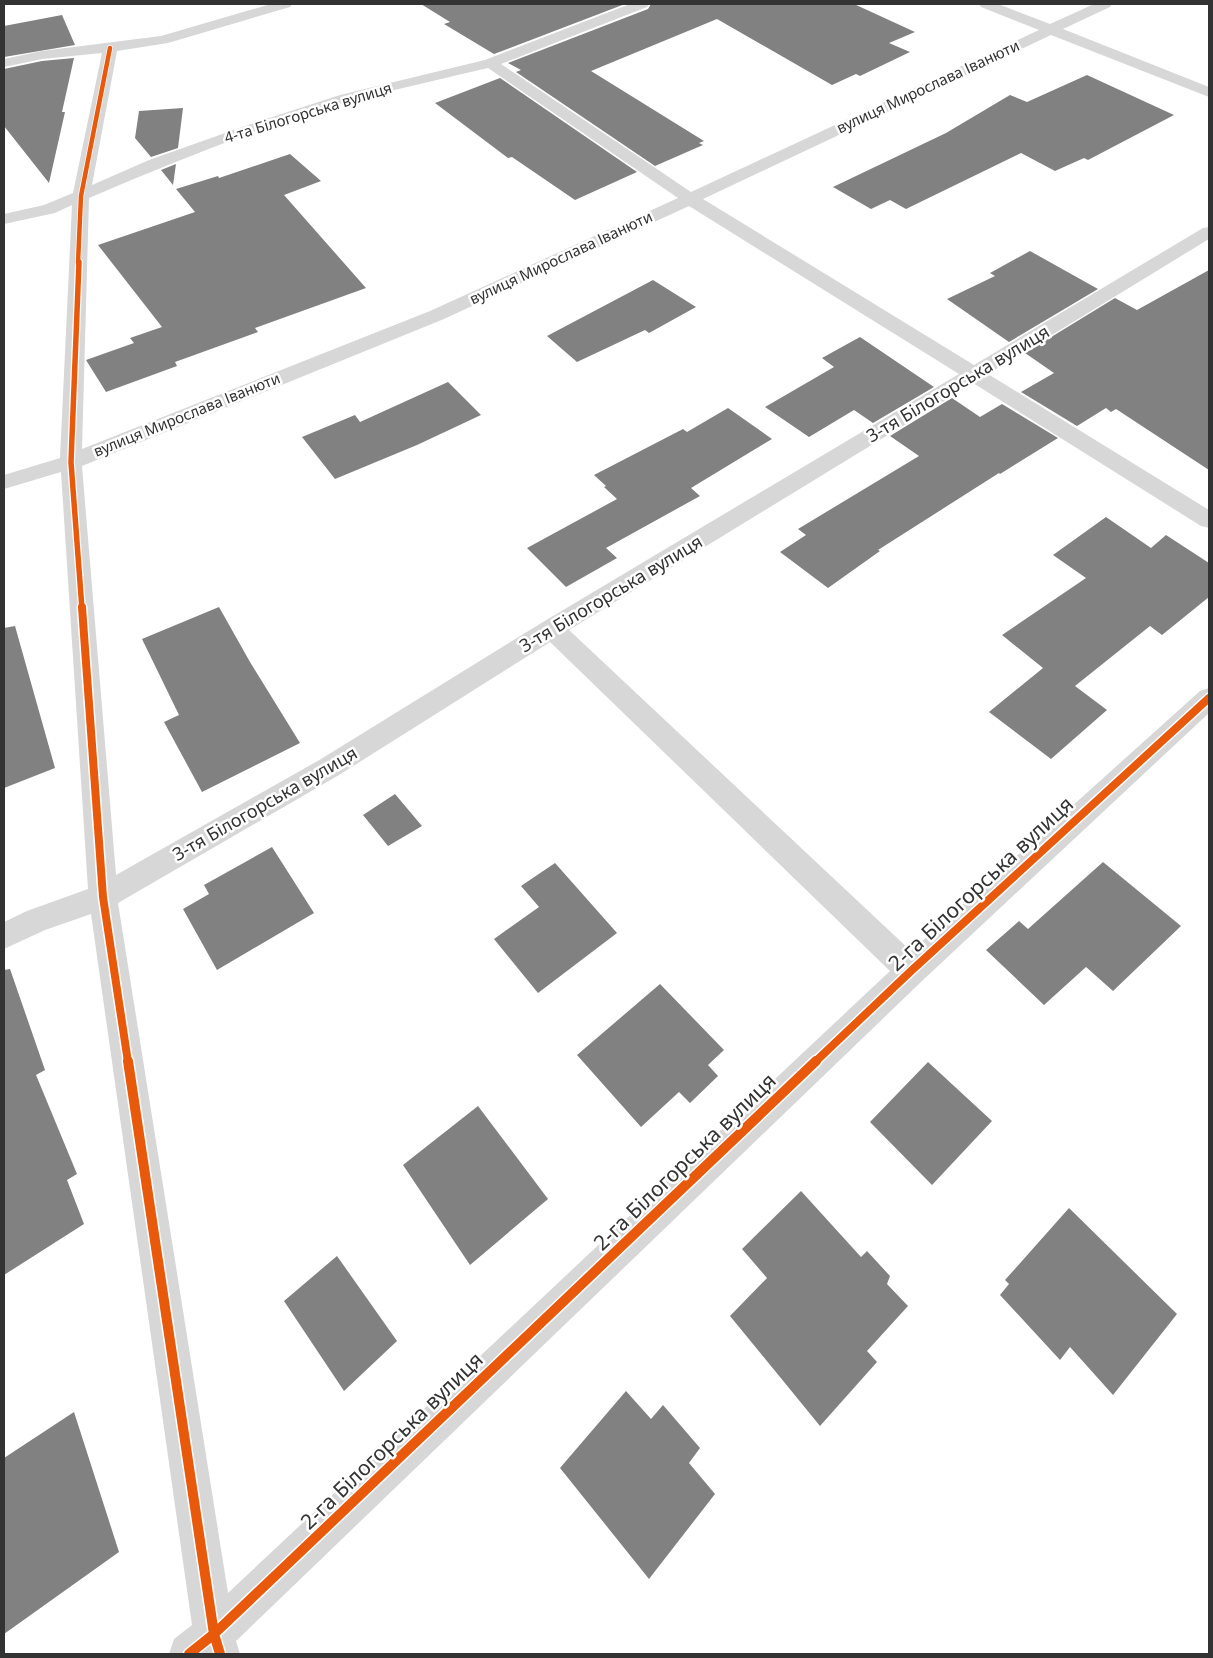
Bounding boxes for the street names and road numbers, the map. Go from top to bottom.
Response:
street label: вулиця Мирослава Іванюти [833,35,1022,137]
street label: 4-та Білогорська вулиця [221,77,394,147]
street label: вулиця Мирослава Іванюти [466,206,655,308]
street label: 3-тя Білогорська вулиця [862,319,1053,447]
street label: вулиця Мирослава Іванюти [90,367,283,461]
street label: 3-тя Білогорська вулиця [515,529,706,657]
street label: 3-тя Білогорська вулиця [168,740,361,866]
street label: 2-га Білогорська вулиця [882,790,1079,977]
street label: 2-га Білогорська вулиця [587,1067,782,1256]
street label: 2-га Білогорська вулиця [294,1346,489,1535]

